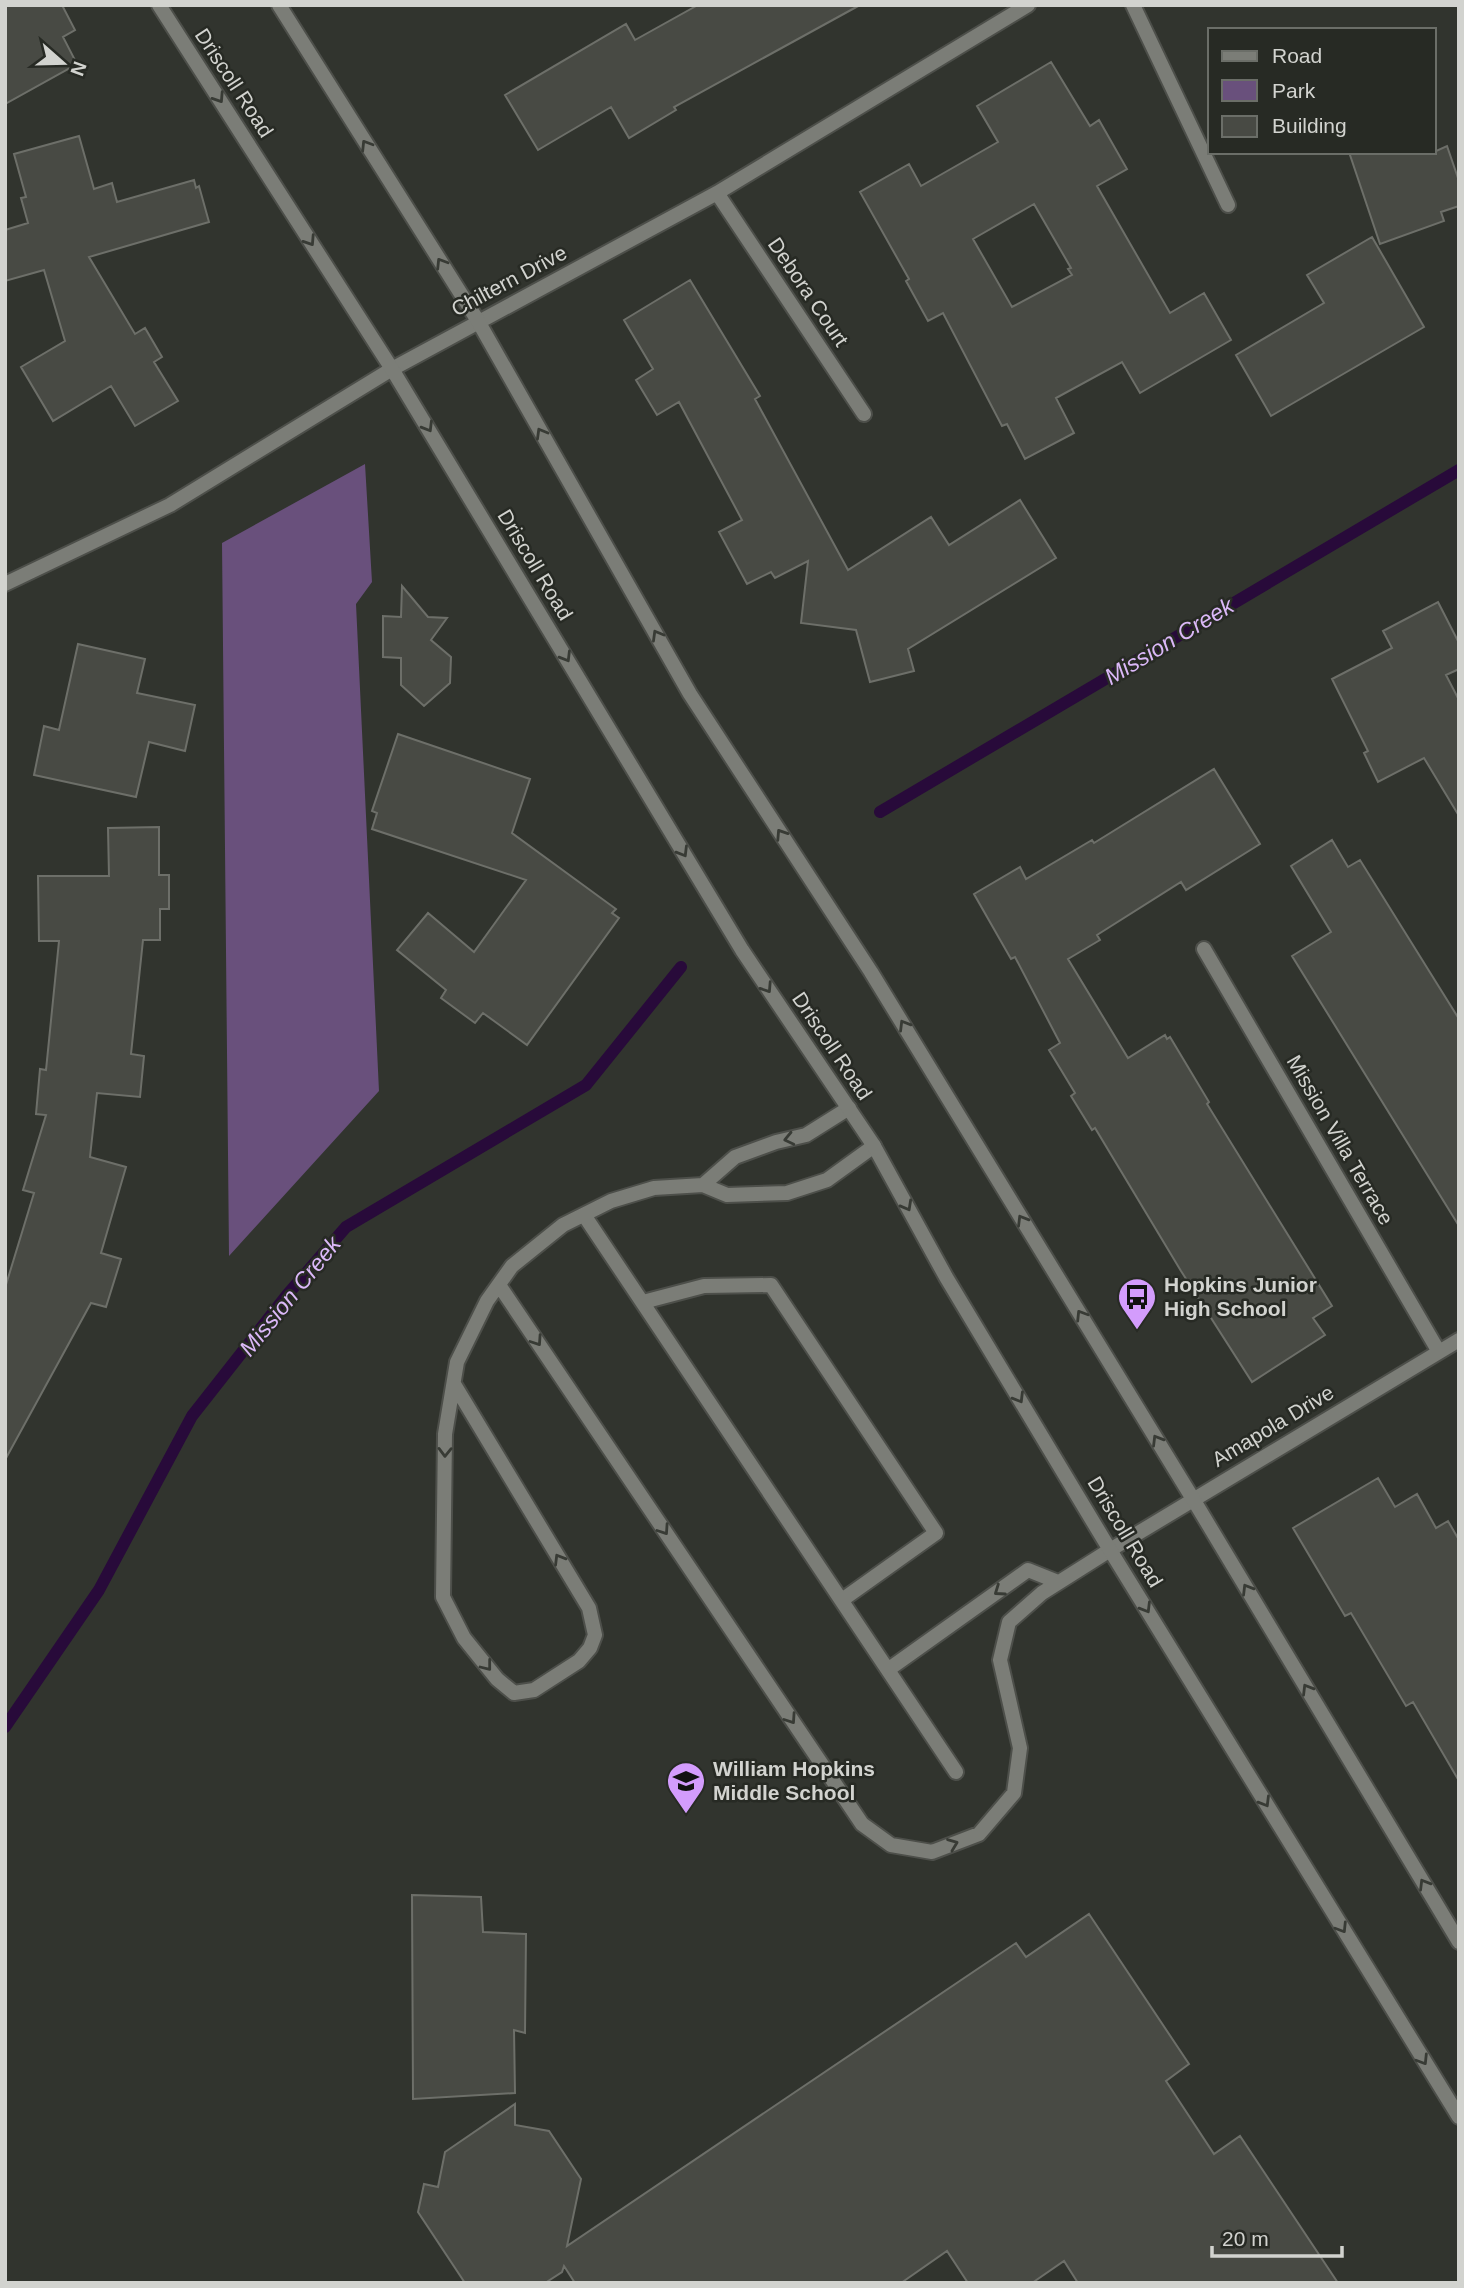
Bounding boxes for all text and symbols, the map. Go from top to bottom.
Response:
street label: Driscoll Road [191,24,278,141]
north arrow [28,28,98,98]
legend [1208,28,1436,154]
text: Road [1272,44,1322,67]
text: N [66,59,91,79]
text: Park [1272,79,1316,102]
one-way arrow [210,90,223,103]
text: Building [1272,114,1347,137]
one-way arrow [362,140,375,153]
street label: Debora Court [764,233,853,351]
one-way arrow [302,234,315,247]
street label: Chiltern Drive [447,241,570,321]
one-way arrow [437,258,450,271]
one-way arrow [419,420,432,433]
one-way arrow [536,427,549,440]
street label: Driscoll Road [493,505,577,624]
water label: Mission Creek [1100,592,1239,690]
one-way arrow [652,630,665,643]
one-way arrow [557,650,570,663]
one-way arrow [776,828,789,841]
one-way arrow [675,845,688,858]
one-way arrow [758,980,771,993]
street label: Driscoll Road [788,988,877,1104]
one-way arrow [899,1020,912,1033]
street label: Mission Villa Terrace [1283,1051,1398,1229]
one-way arrow [783,1131,795,1146]
one-way arrow [899,1198,912,1211]
one-way arrow [1018,1214,1031,1227]
water label: Mission Creek [234,1230,347,1361]
place label: Hopkins Junior High School [1164,1273,1317,1320]
bus stop icon: Hopkins Junior High School [1116,1276,1158,1331]
one-way arrow [1076,1309,1089,1322]
one-way arrow [529,1333,541,1346]
street label: Amapola Drive [1208,1380,1338,1471]
one-way arrow [1011,1390,1024,1403]
one-way arrow [1153,1435,1166,1448]
one-way arrow [437,1446,452,1457]
street label: Driscoll Road [1083,1472,1167,1591]
one-way arrow [656,1522,668,1535]
one-way arrow [555,1554,568,1567]
one-way arrow [994,1583,1007,1595]
one-way arrow [1242,1583,1255,1596]
one-way arrow [1138,1600,1151,1613]
one-way arrow [478,1659,491,1671]
one-way arrow [1302,1683,1315,1696]
one-way arrow [783,1711,795,1724]
place label: William Hopkins Middle School [713,1757,875,1804]
school or university icon: William Hopkins Middle School [665,1760,707,1815]
one-way arrow [1256,1794,1269,1807]
one-way arrow [947,1838,959,1852]
one-way arrow [1419,1878,1432,1891]
one-way arrow [1334,1921,1347,1934]
one-way arrow [1415,2052,1428,2065]
scale bar [1212,2214,1342,2258]
text: 20 m [1222,2227,1269,2250]

